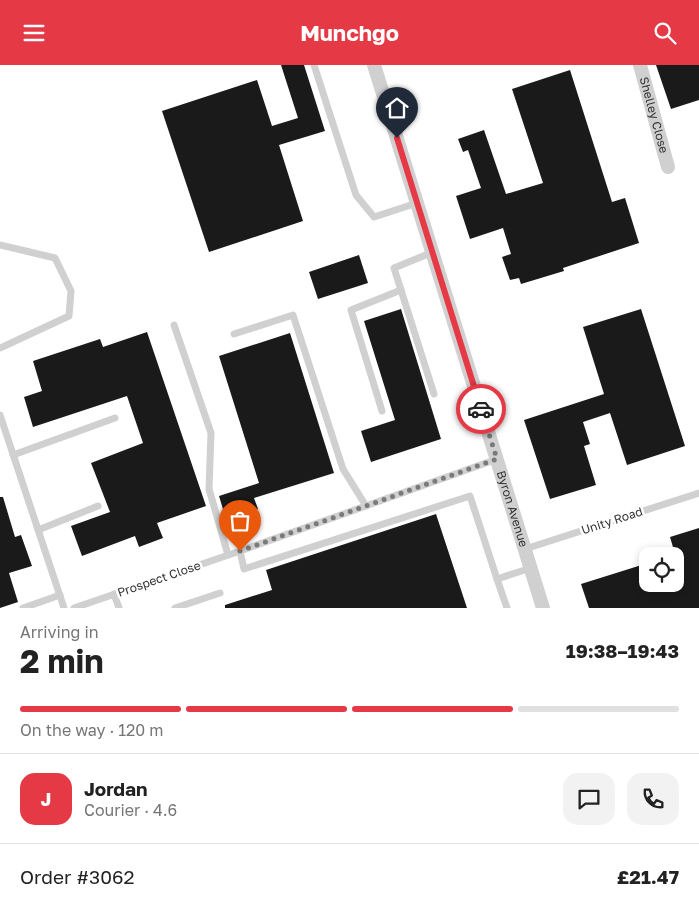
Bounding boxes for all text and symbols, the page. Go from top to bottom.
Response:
icon: menu [20,19,48,47]
text: Munchgo [300,19,399,46]
icon: search [651,19,679,47]
street label: Shelley Close [637,75,672,155]
pin [376,87,418,138]
icon: home [383,94,411,122]
courier [456,384,506,434]
icon: car [467,395,495,423]
street label: Byron Avenue [494,469,532,549]
pin [219,500,261,551]
street label: Unity Road [579,504,644,537]
icon: bag [226,507,254,535]
map controls [639,547,684,592]
button: locate [639,547,684,592]
street label: Prospect Close [115,557,202,600]
text: Arriving in [20,622,99,642]
text: 19:38–19:43 [566,639,679,662]
text: 2 min [20,642,104,680]
text: On the way · 120 m [20,720,163,740]
button: chat [563,773,615,825]
button: phone [627,773,679,825]
text: Jordan [84,777,148,800]
text: J [41,787,51,810]
text: Courier · 4.6 [84,800,177,820]
text: Order #3062 [20,865,134,888]
text: £21.47 [617,865,679,888]

